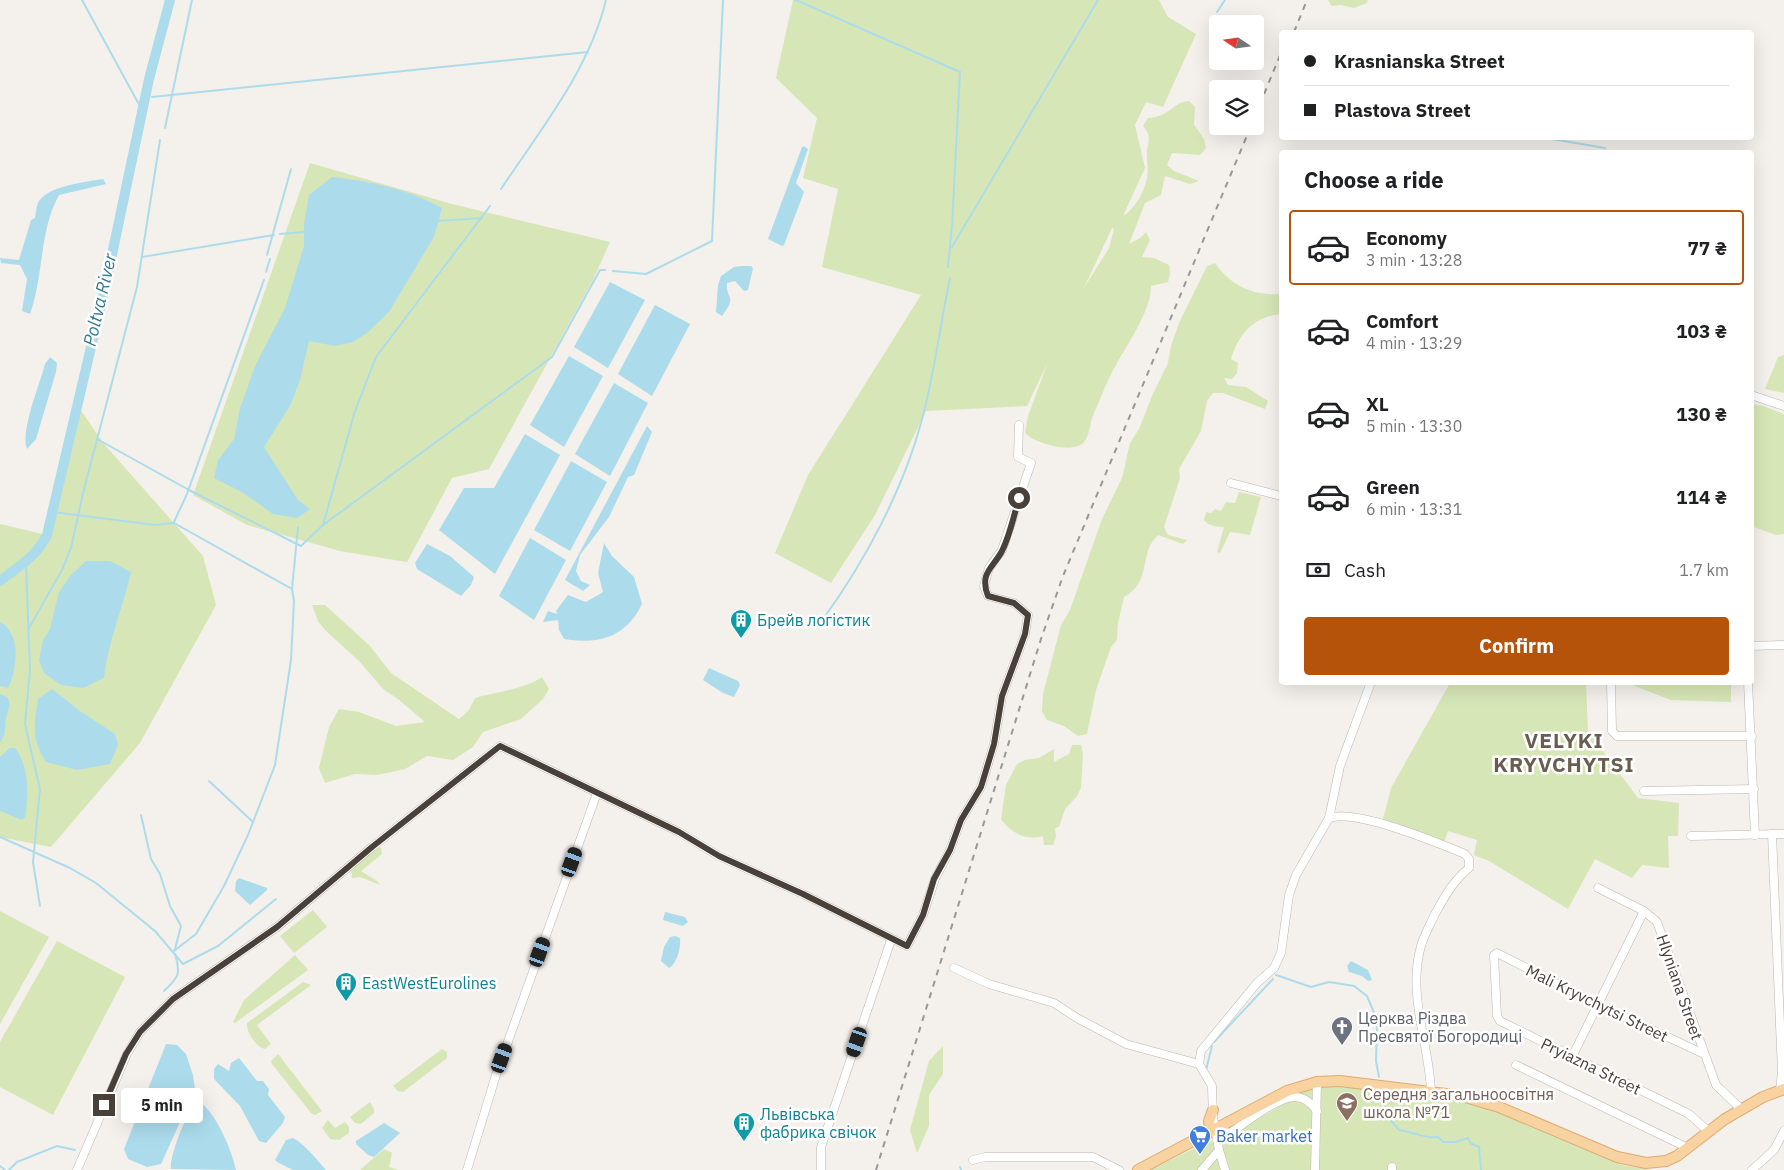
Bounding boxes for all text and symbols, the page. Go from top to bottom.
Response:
north arrow [1209,15,1264,70]
map controls [1209,15,1264,135]
text: Krasnianska Street [1334,49,1505,73]
button: layers [1209,80,1264,135]
text: Plastova Street [1334,98,1471,122]
text: Choose a ride [1304,165,1444,194]
icon: car [1306,225,1351,270]
text: Economy [1366,226,1447,250]
text: 77 ₴ [1687,236,1727,260]
text: 3 min · 13:28 [1366,250,1462,270]
water label: Poltva River [78,251,121,348]
icon: car [1306,308,1351,353]
text: Comfort [1366,309,1439,333]
text: 103 ₴ [1676,319,1727,343]
text: 4 min · 13:29 [1366,333,1462,353]
icon: car [1306,391,1351,436]
text: XL [1366,392,1389,416]
text: 130 ₴ [1676,402,1727,426]
text: 5 min · 13:30 [1366,416,1462,436]
icon: car [1306,474,1351,519]
text: Green [1366,475,1420,499]
text: 114 ₴ [1676,485,1727,509]
route start [1008,487,1030,509]
text: 6 min · 13:31 [1366,499,1462,519]
icon: cash [1304,556,1332,584]
text: Cash [1344,558,1386,582]
text: 1.7 km [1679,560,1729,580]
building icon: Брейв логістик [729,608,753,639]
place label: Брейв логістик [757,610,870,630]
button: Confirm [1304,617,1729,675]
district label: VELYKI KRYVCHYTSI [1493,726,1635,778]
car [559,845,584,879]
street label: Hlyniana Street [1653,932,1707,1042]
car [527,935,552,969]
street label: Mali Kryvchytsi Street [1523,960,1671,1046]
building icon: EastWestEurolines [334,971,358,1002]
place label: EastWestEurolines [362,973,496,993]
place label: Церква Різдва Пресвятої Богородиці [1358,1008,1522,1046]
church icon: Церква Різдва Пресвятої Богородиці [1330,1015,1354,1046]
car [845,1025,868,1059]
street label: Pryiazna Street [1538,1033,1644,1099]
car [489,1041,514,1075]
place label: Середня загальноосвітня школа №71 [1363,1084,1554,1122]
callout: 5 min [122,1088,204,1122]
school or university icon: Середня загальноосвітня школа №71 [1335,1091,1359,1122]
route end [93,1094,115,1116]
text: 5 min [141,1095,183,1115]
place label: Львівська фабрика свічок [760,1104,877,1142]
building icon: Львівська фабрика свічок [732,1111,756,1142]
supermarket icon: Baker market [1188,1124,1212,1155]
place label: Baker market [1216,1126,1313,1146]

